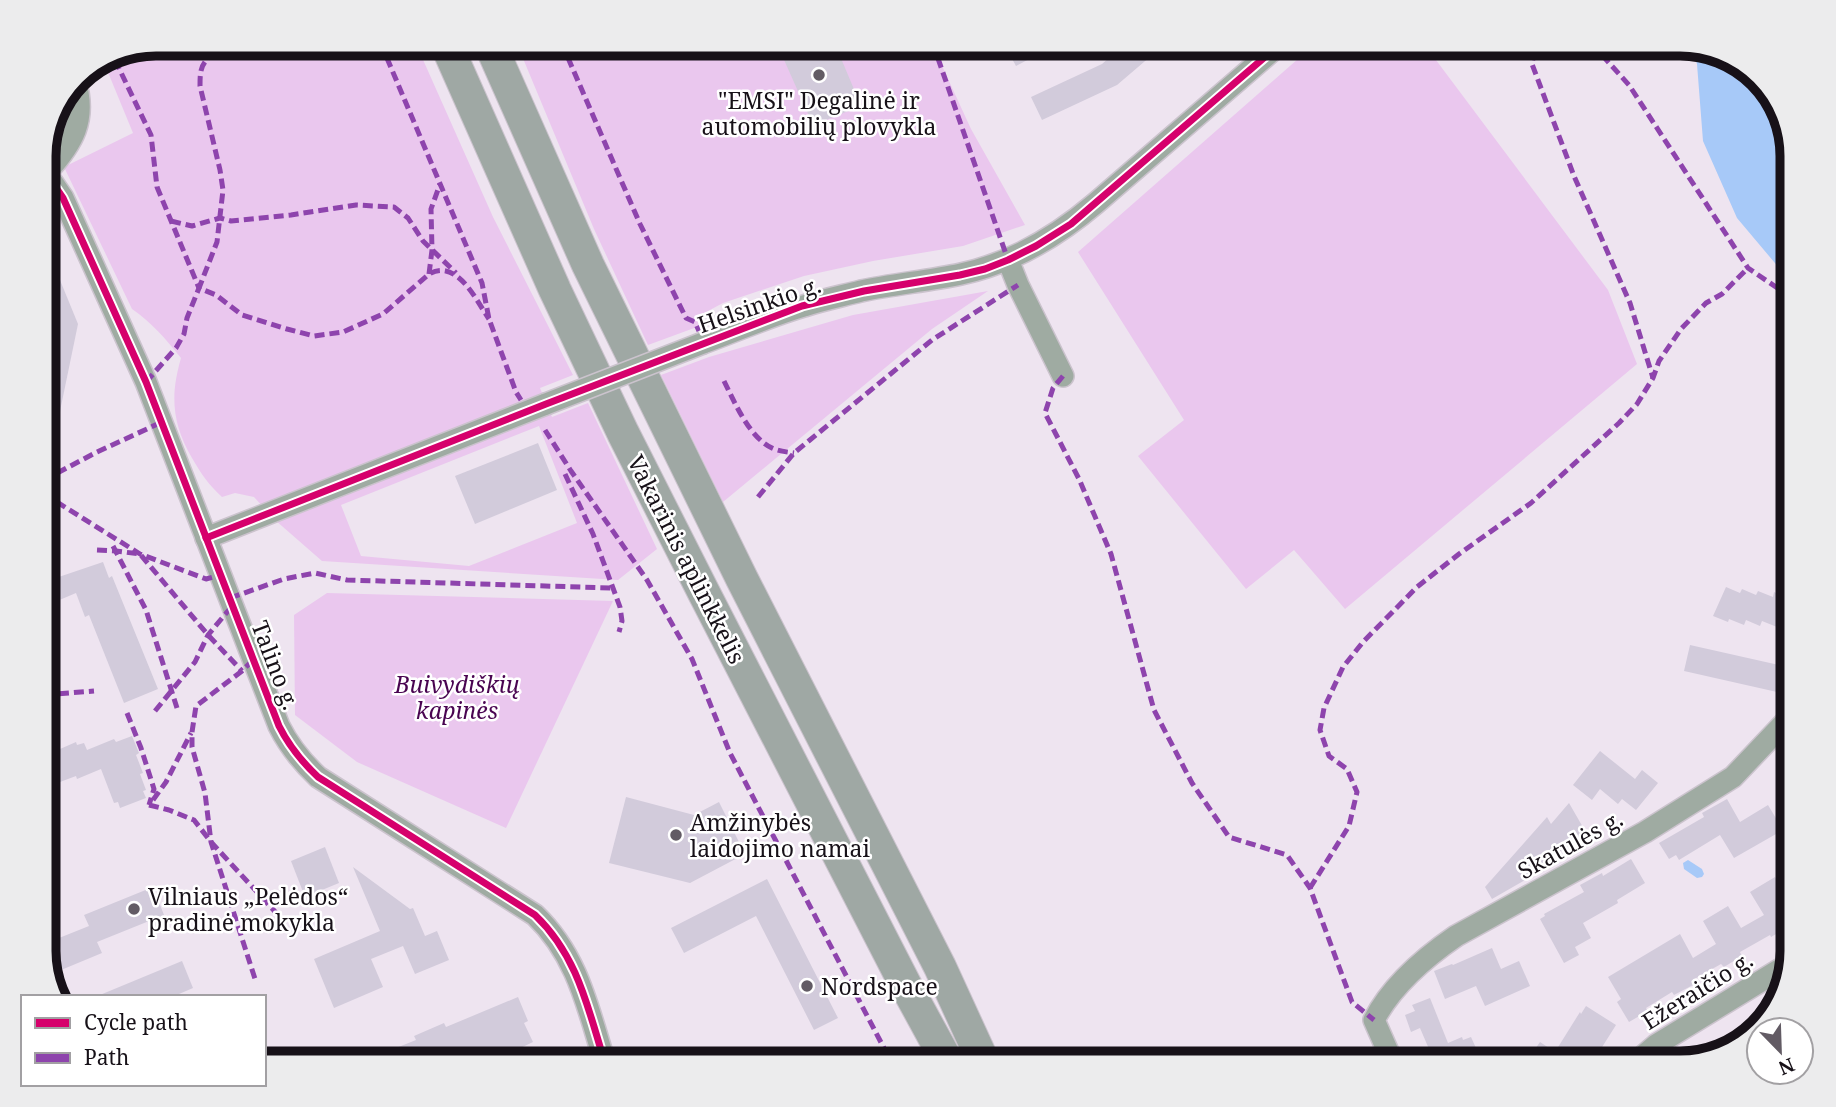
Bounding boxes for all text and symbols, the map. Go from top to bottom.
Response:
marker: "EMSI" Degalinė ir automobilių plovykla [811,67,827,83]
place label: "EMSI" Degalinė ir automobilių plovykla [702,84,936,142]
street label: Helsinkio g. [693,268,825,340]
street label: Vakarinis aplinkkelis [620,449,754,669]
street label: Talino g. [244,616,308,714]
park label: Buivydiškių kapinės [393,668,520,726]
street label: Skatulės g. [1512,802,1628,886]
place label: Amžinybės laidojimo namai [690,806,871,864]
marker: Amžinybės laidojimo namai [668,827,684,843]
place label: Vilniaus „Pelėdos“ pradinė mokykla [148,880,348,938]
marker: Vilniaus „Pelėdos“ pradinė mokykla [126,901,142,917]
street label: Ežeraičio g. [1635,943,1759,1037]
place label: Nordspace [821,970,938,1002]
marker: Nordspace [799,978,815,994]
legend [21,995,266,1086]
text: Cycle path [84,1008,188,1036]
north arrow [1745,1016,1815,1086]
text: Path [84,1043,129,1071]
text: N [1775,1052,1799,1082]

